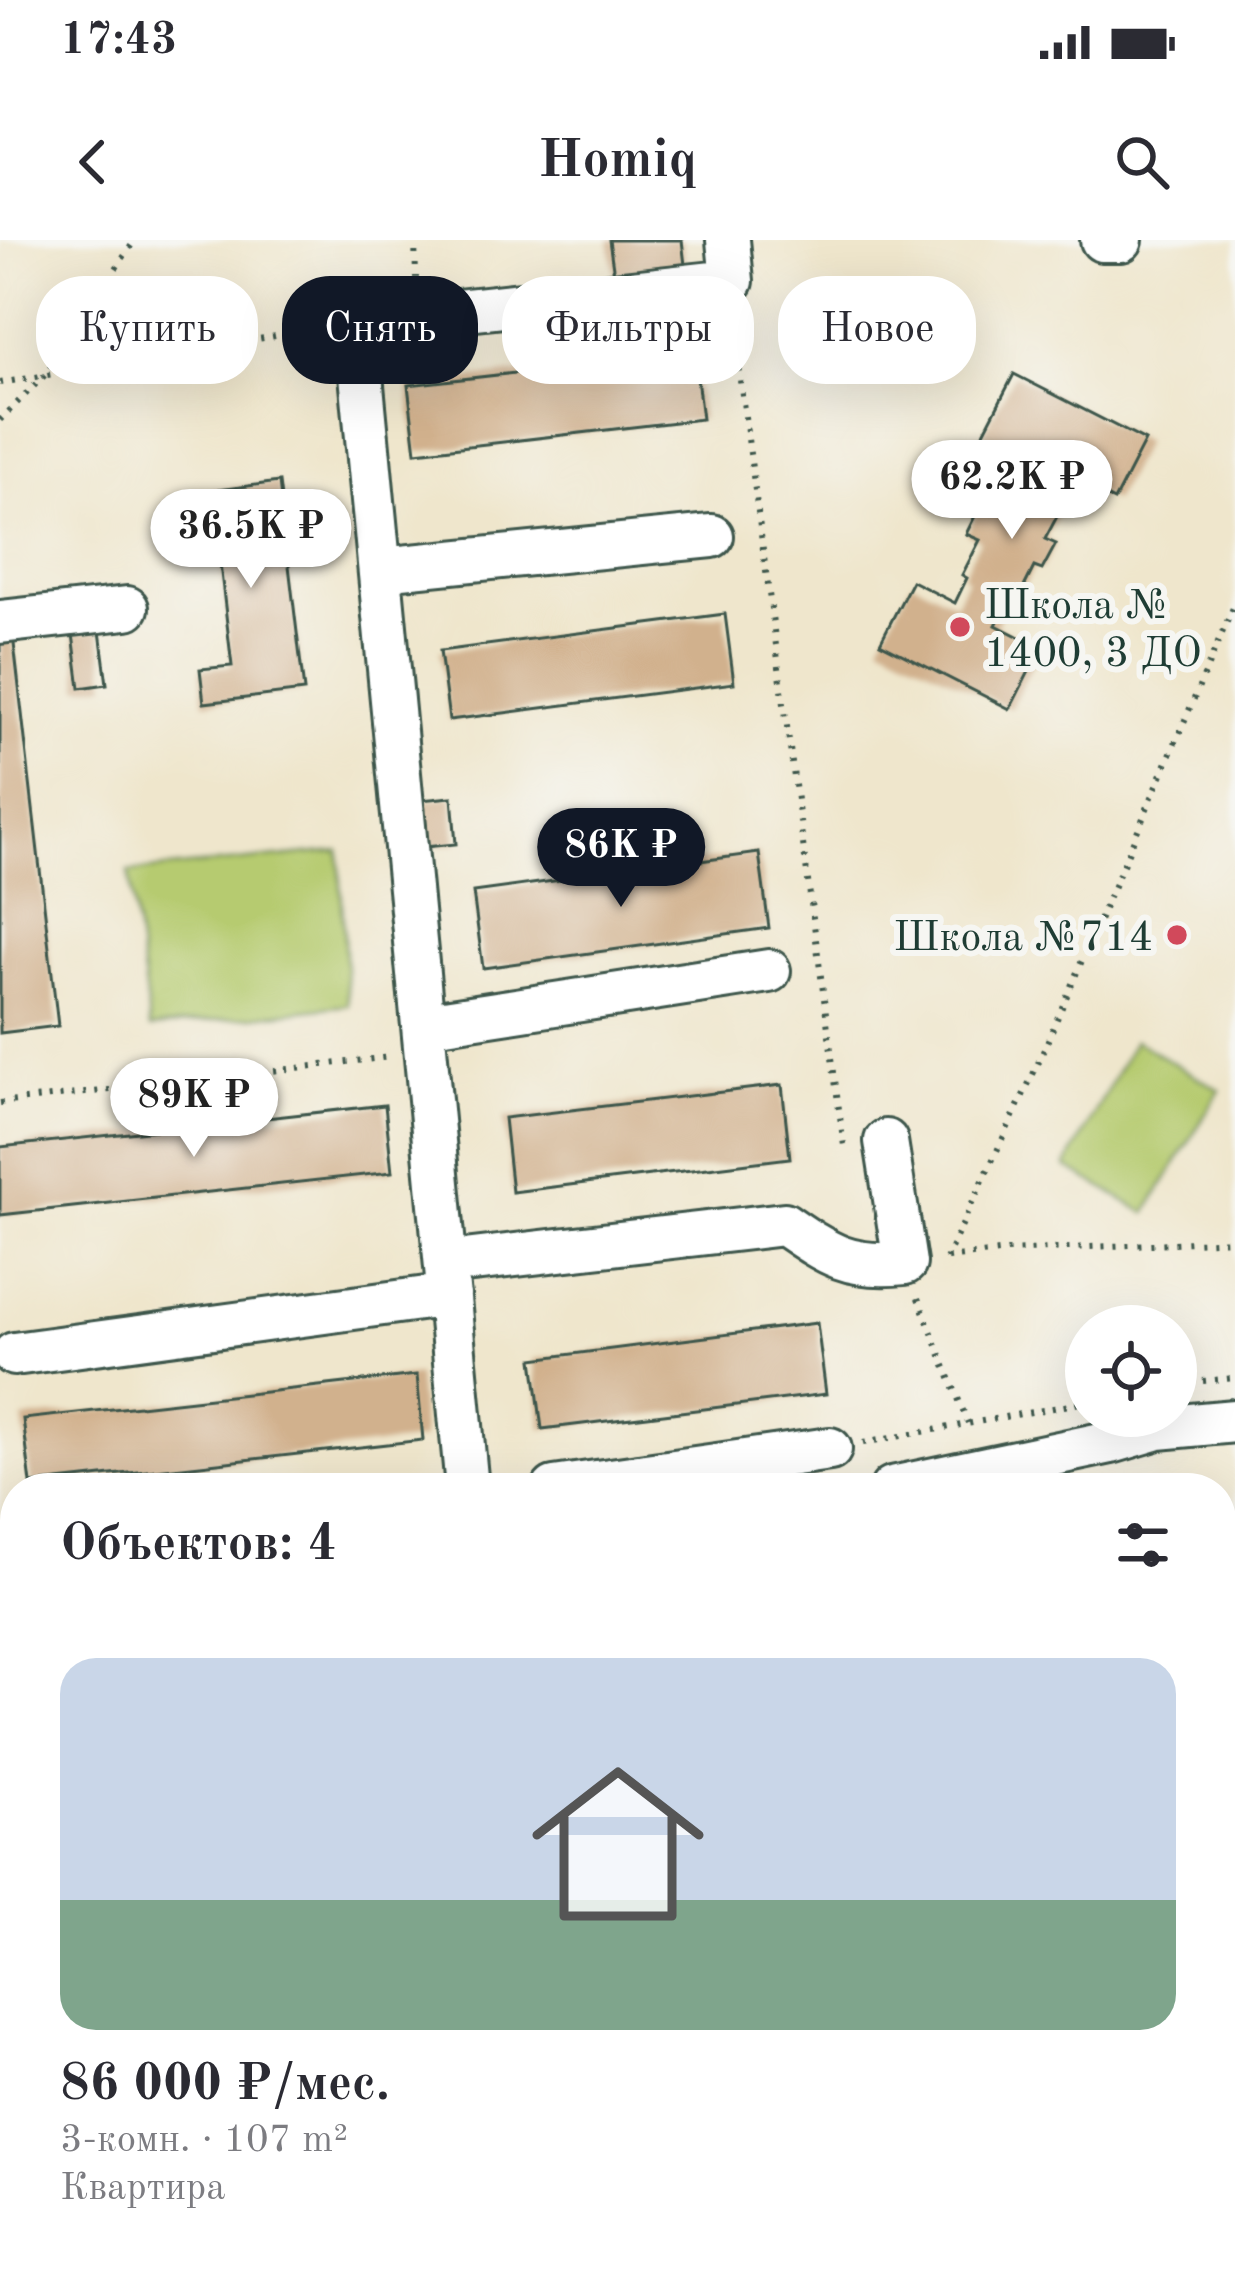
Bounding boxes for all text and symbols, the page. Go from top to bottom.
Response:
text: 17:43 [60,19,177,64]
icon: back [60,129,126,195]
icon: search [1109,129,1175,195]
text: Homiq [538,135,697,189]
chip: Купить [36,276,258,384]
chip: Снять [282,276,478,384]
chip: Фильтры [502,276,754,384]
chip: Новое [778,276,976,384]
pin: 62.2K ₽ [901,440,1123,542]
text: 62.2K ₽ [938,459,1086,498]
pin: 36.5K ₽ [140,489,362,591]
text: 36.5K ₽ [177,508,325,547]
place label: Школа № 1400, 3 ДО [984,586,1202,676]
marker: Школа № 1400, 3 ДО [947,614,973,640]
pin: 86K ₽ [537,808,705,910]
text: 86K ₽ [564,827,678,866]
place label: Школа №714 [893,918,1153,960]
marker: Школа №714 [1164,922,1190,948]
pin: 89K ₽ [110,1058,278,1160]
text: 89K ₽ [137,1077,251,1116]
map controls [1065,1305,1197,1437]
button: locate [1065,1305,1197,1437]
icon: filters [1110,1512,1176,1578]
text: Объектов: 4 [60,1520,337,1571]
icon: home [510,1736,726,1952]
text: 86 000 ₽/мес. [60,2060,390,2111]
text: 3-комн. · 107 m² [60,2121,348,2160]
text: Квартира [60,2169,225,2208]

